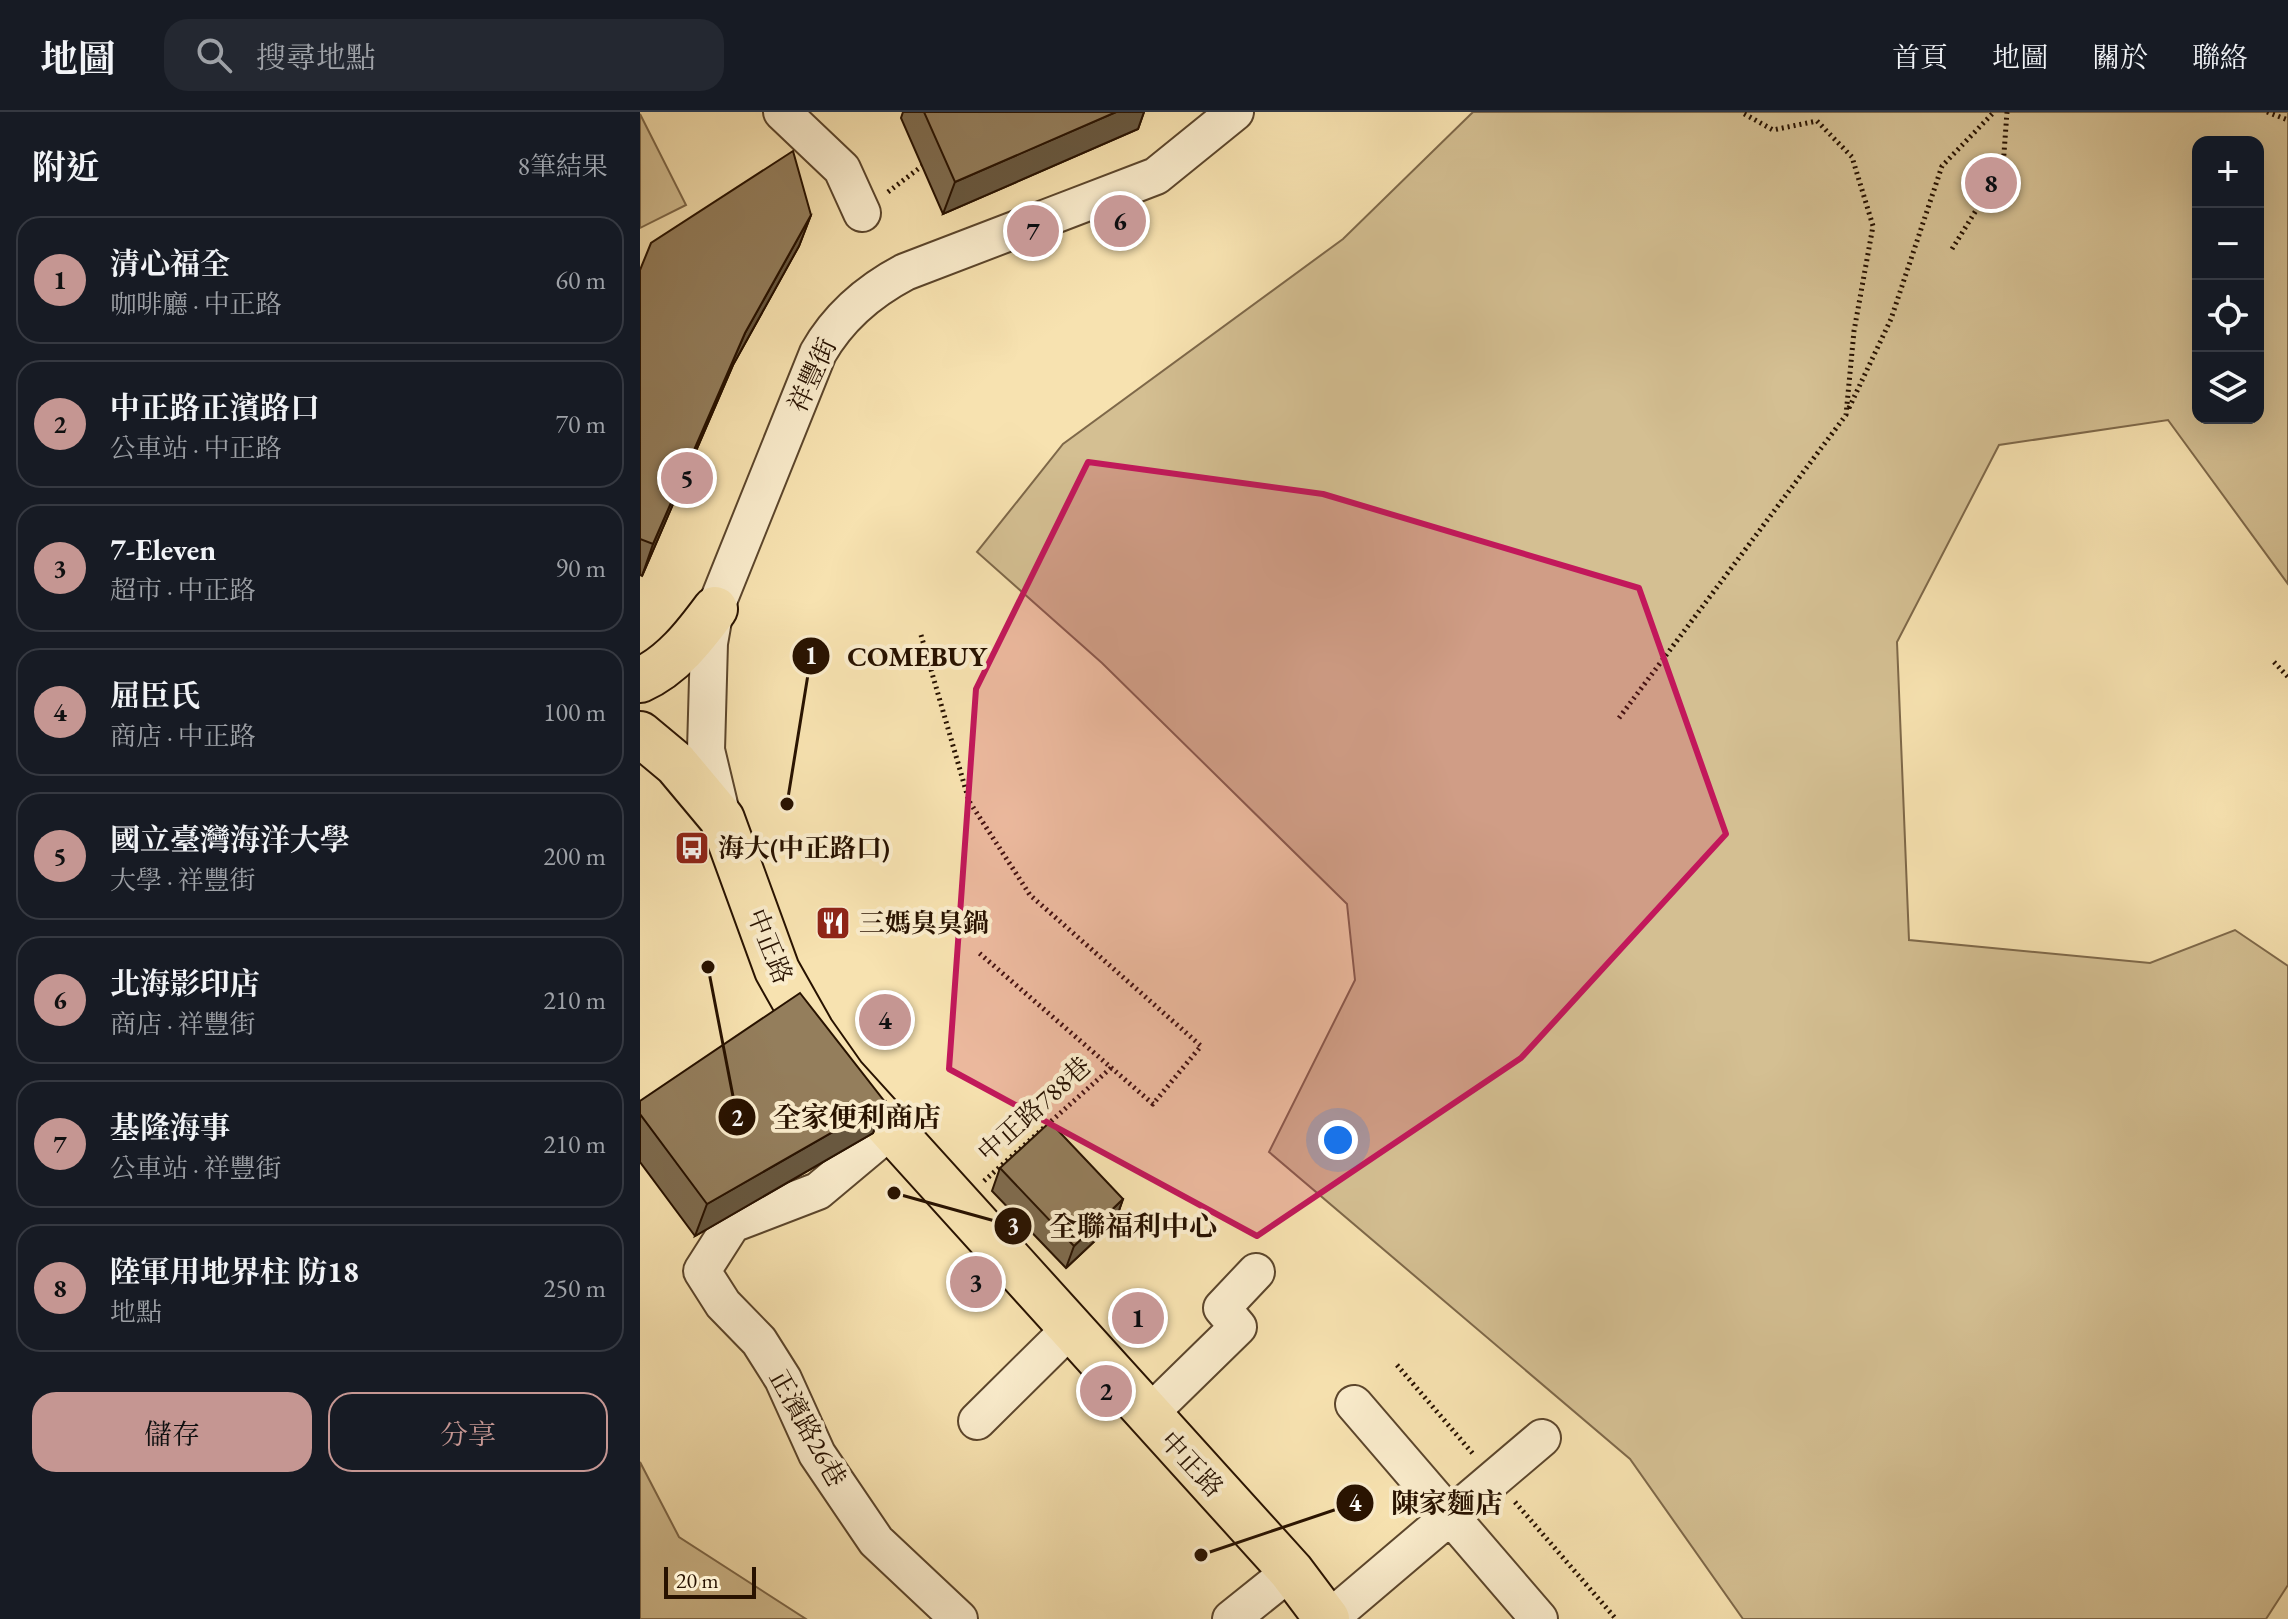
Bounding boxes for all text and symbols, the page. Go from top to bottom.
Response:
search box [164,19,724,91]
icon: search [192,33,236,77]
text: 地圖 [40,34,116,83]
text: 搜尋地點 [256,38,376,77]
text: 首頁 [1892,39,1948,75]
text: 地圖 [1992,39,2048,75]
text: 關於 [2092,39,2148,75]
text: 聯絡 [2192,39,2248,75]
map controls [2192,136,2264,424]
button: + [2192,136,2264,208]
text: 附近 [32,145,100,189]
text: 8筆結果 [518,149,608,183]
pin: 8 [1965,153,2017,213]
pin: 6 [1094,191,1146,251]
pin: 7 [1007,201,1059,261]
button: − [2192,208,2264,280]
text: 清心福全 [110,244,230,283]
text: 1 [53,263,67,297]
text: 60 m [556,263,606,297]
button: locate [2192,280,2264,352]
text: 咖啡廳 · 中正路 [110,287,282,321]
street label: 祥豐街 [780,332,844,418]
button: layers [2192,352,2264,424]
text: 中正路正濱路口 [110,388,320,427]
text: 2 [53,407,67,441]
text: 70 m [556,407,606,441]
text: 公車站 · 中正路 [110,431,282,465]
pin: 5 [661,448,713,508]
text: 7-Eleven [110,530,216,569]
text: 3 [53,551,67,585]
text: 90 m [556,551,606,585]
text: 超市 · 中正路 [110,573,256,607]
callout: COMEBUY [791,630,1003,682]
text: COMEBUY [847,638,988,674]
text: 1 [805,640,817,671]
text: 屈臣氏 [110,676,200,715]
text: 4 [53,695,67,729]
text: 100 m [543,695,606,729]
text: 商店 · 中正路 [110,719,256,753]
text: 國立臺灣海洋大學 [110,820,350,859]
bus stop icon: 海大(中正路口) [673,829,711,867]
place label: 海大(中正路口) [718,831,890,865]
text: 5 [53,839,67,873]
text: 200 m [543,839,606,873]
text: 大學 · 祥豐街 [110,863,256,897]
street label: 中正路 [740,903,800,989]
restaurant icon: 三媽臭臭鍋 [814,904,852,942]
place label: 三媽臭臭鍋 [859,906,989,940]
text: 北海影印店 [110,964,260,1003]
text: 6 [53,983,67,1017]
text: 210 m [543,983,606,1017]
pin: 4 [859,990,911,1050]
text: 商店 · 祥豐街 [110,1007,256,1041]
street label: 中正路788巷 [970,1049,1098,1169]
callout: 全家便利商店 [717,1091,957,1143]
text: 全家便利商店 [773,1099,941,1135]
text: 2 [731,1102,744,1133]
text: 基隆海事 [110,1108,230,1147]
your location [1318,1120,1358,1160]
text: 7 [53,1127,67,1161]
text: 210 m [543,1127,606,1161]
text: 公車站 · 祥豐街 [110,1151,282,1185]
callout: 全聯福利中心 [993,1200,1233,1252]
text: 全聯福利中心 [1049,1208,1217,1244]
text: 3 [1007,1210,1019,1241]
text: 陸軍用地界柱 防18 [110,1252,359,1291]
pin: 3 [950,1252,1002,1312]
text: 8 [53,1271,67,1305]
text: 250 m [543,1271,606,1305]
pin: 1 [1112,1288,1164,1348]
text: 地點 [110,1295,162,1329]
pin: 2 [1080,1361,1132,1421]
street label: 正濱路26巷 [762,1363,854,1493]
button: 儲存 [32,1392,312,1472]
button: 分享 [328,1392,608,1472]
street label: 中正路 [1153,1424,1231,1504]
callout: 陳家麵店 [1335,1477,1519,1529]
text: 陳家麵店 [1391,1485,1503,1521]
text: 4 [1349,1487,1362,1518]
scale bar [664,1563,756,1599]
text: 20 m [676,1566,719,1595]

